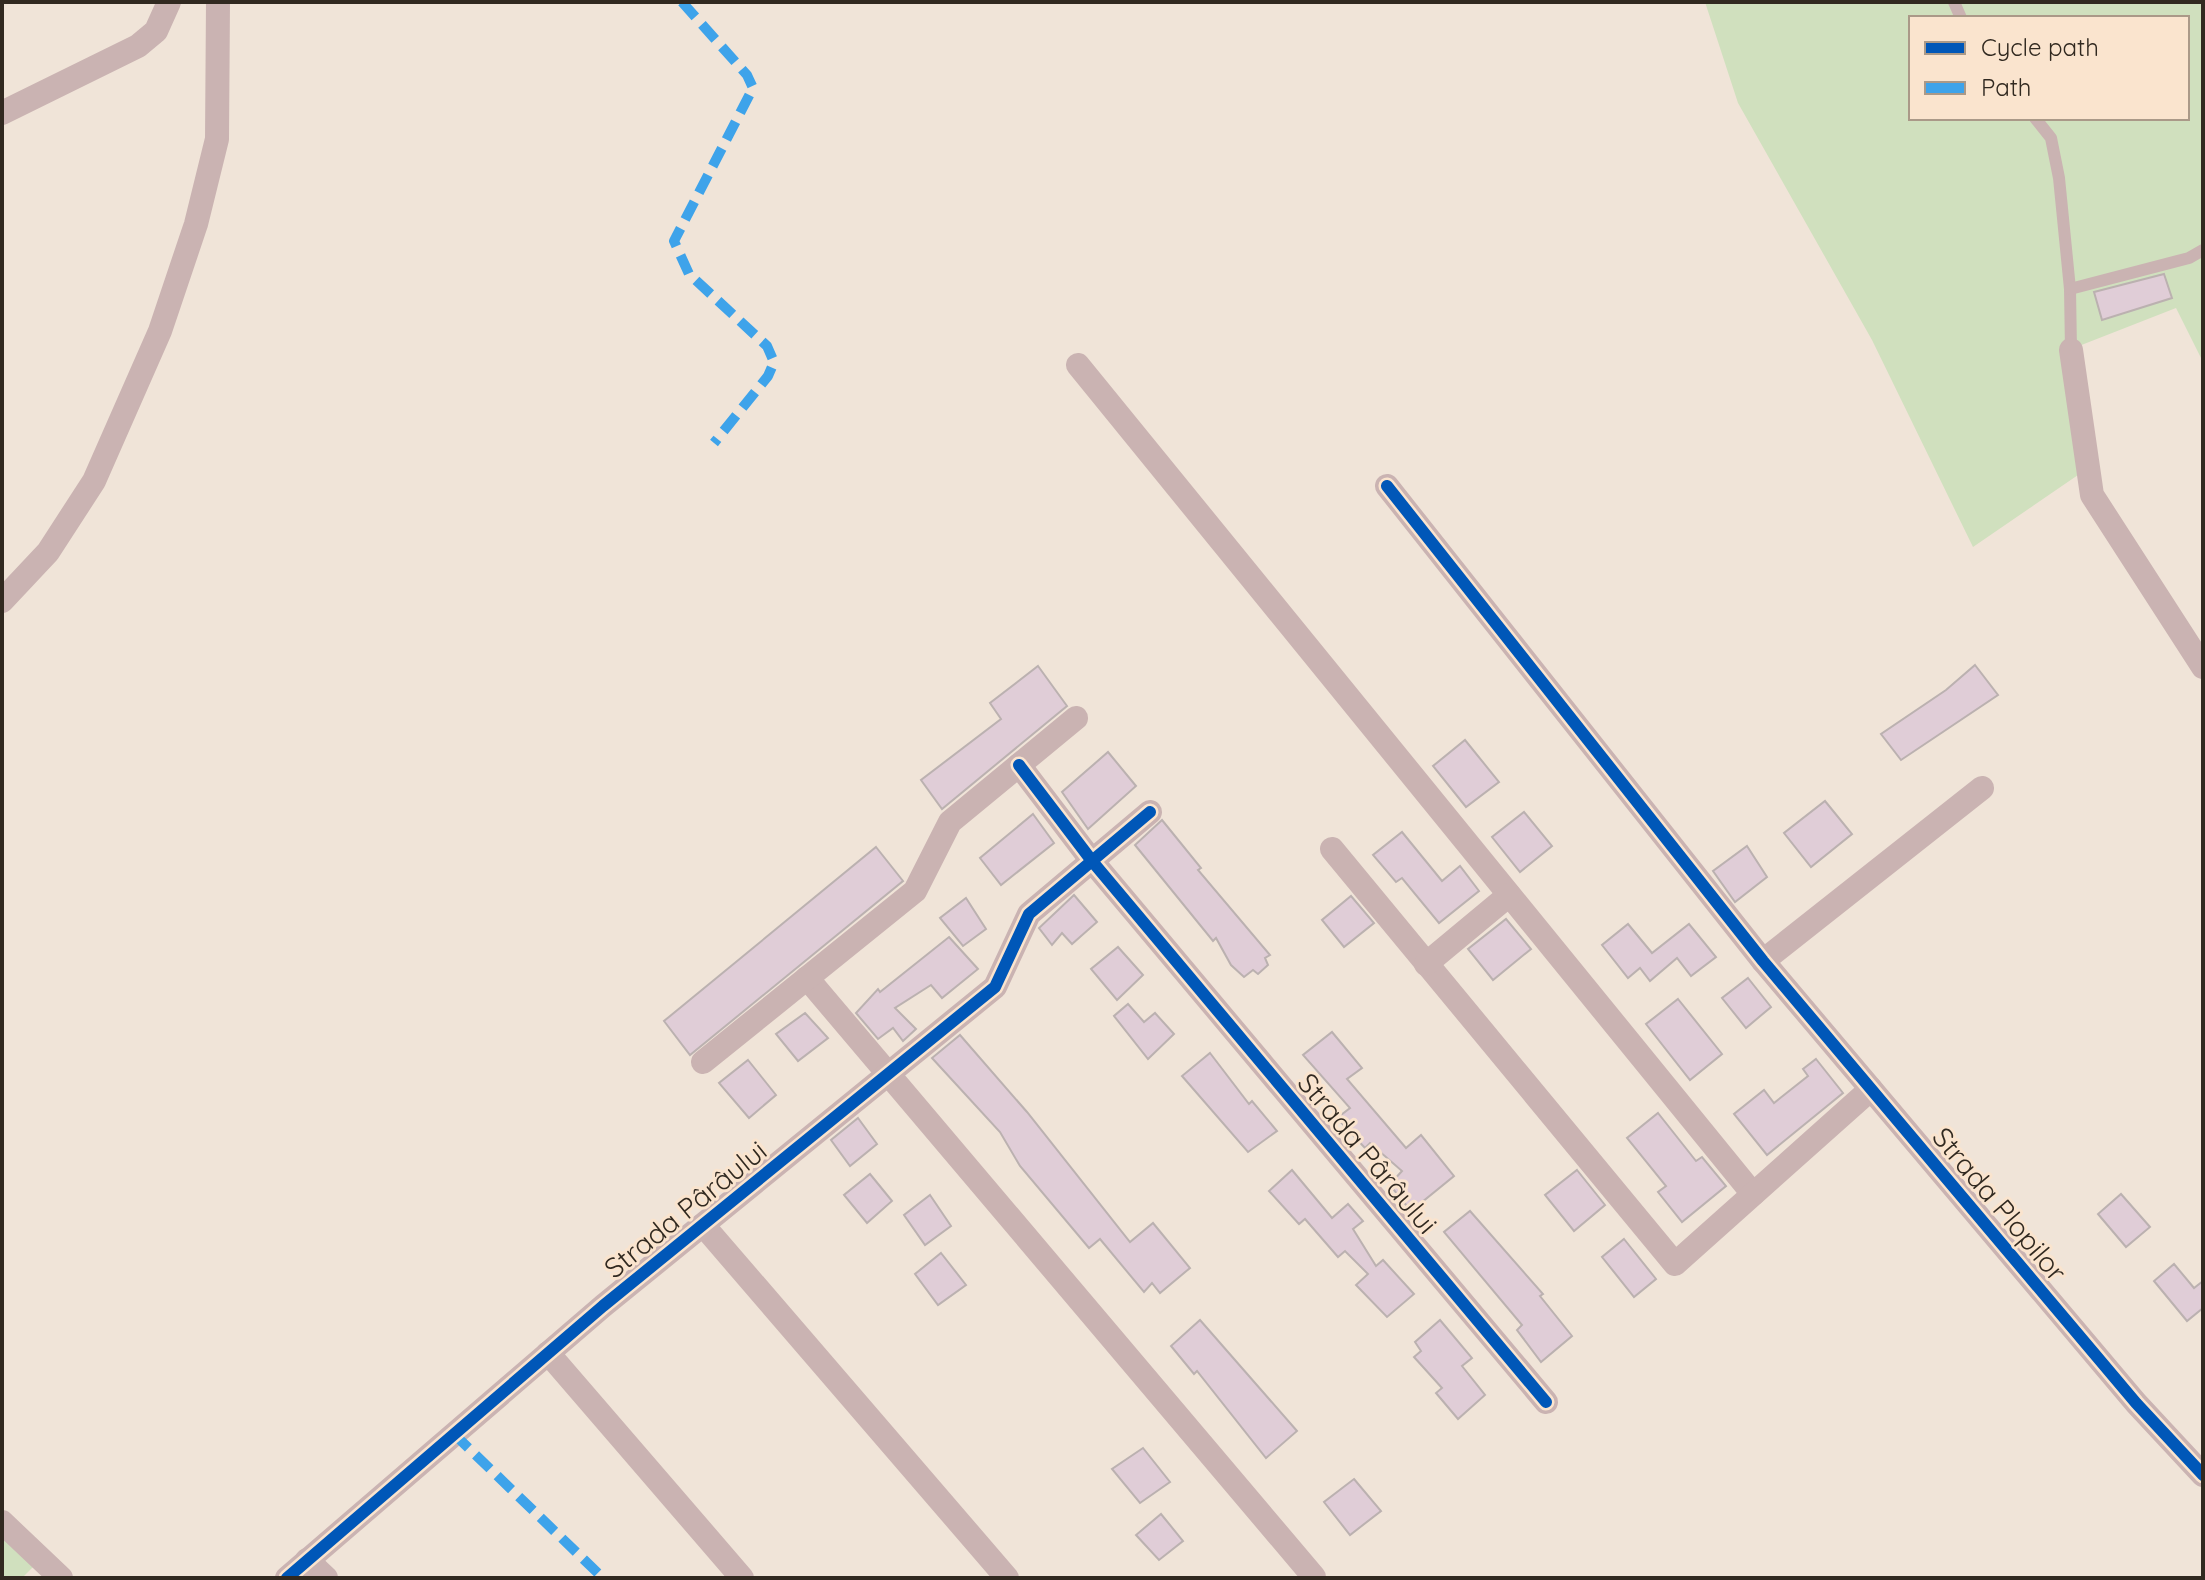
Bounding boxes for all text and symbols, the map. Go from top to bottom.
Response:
legend [1909,16,2189,120]
text: Cycle path [1981,32,2099,62]
text: Path [1981,72,2032,102]
street label: Strada Pârâului [1291,1066,1445,1240]
street label: Strada Plopilor [1925,1120,2075,1288]
street label: Strada Pârâului [597,1133,773,1285]

